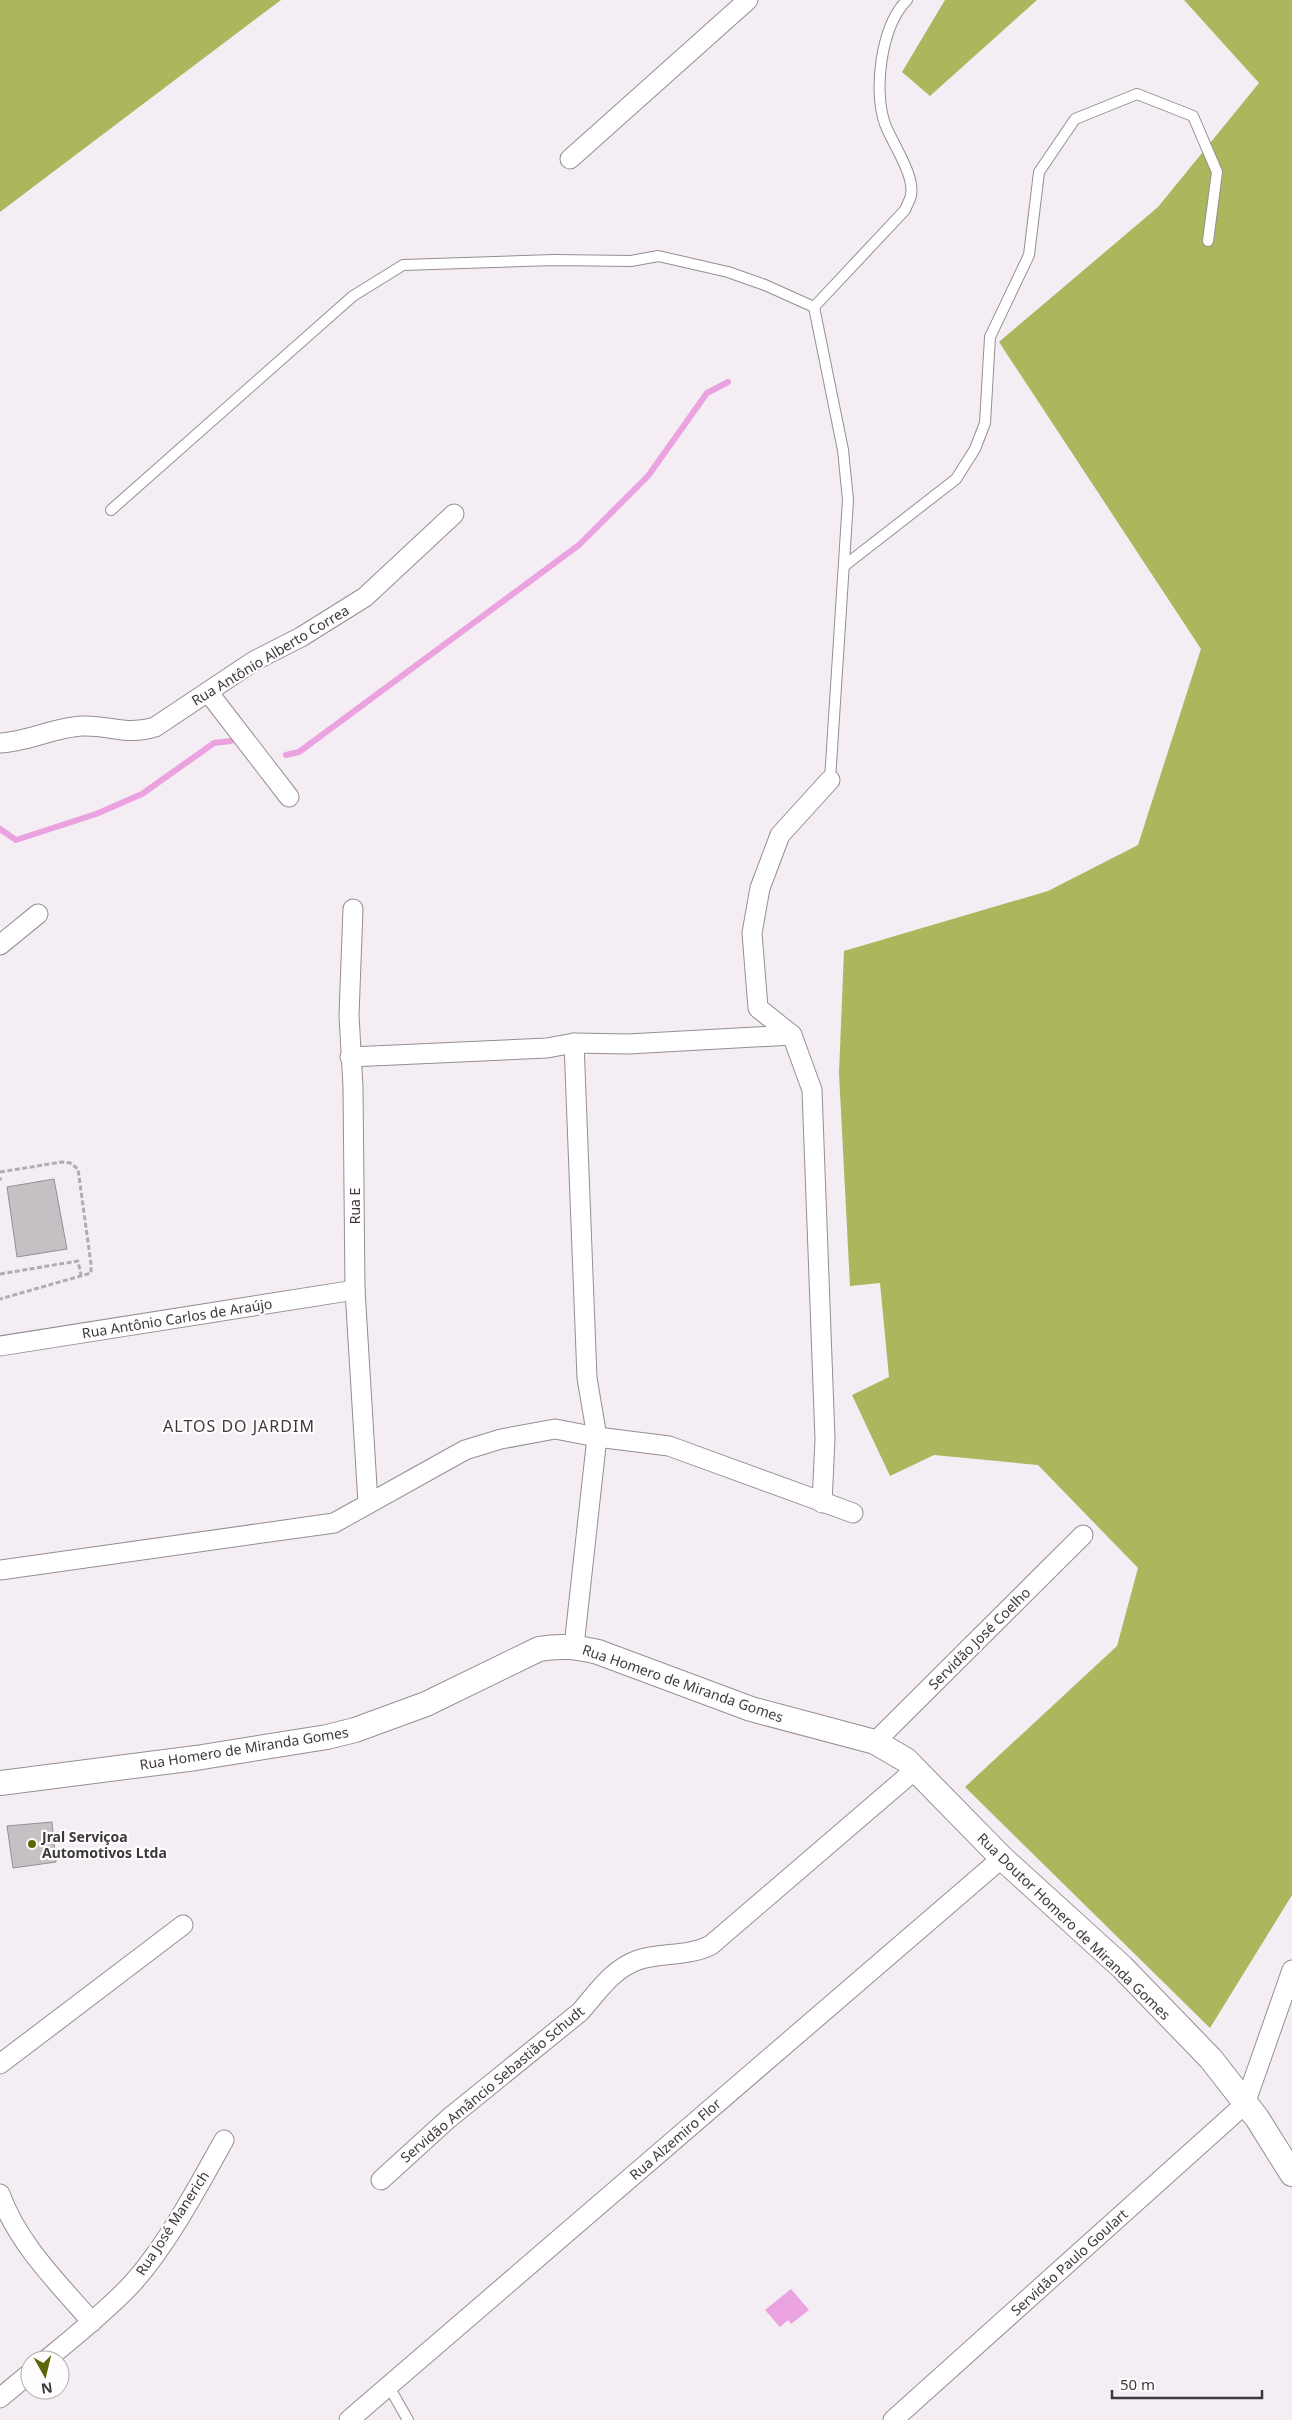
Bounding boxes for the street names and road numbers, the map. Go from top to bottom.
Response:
street label: Rua Antônio Alberto Correa [188,600,352,710]
street label: Rua E [345,1188,364,1224]
street label: Rua Antônio Carlos de Araújo [80,1294,274,1342]
street label: Servidão José Coelho [924,1583,1034,1693]
street label: Rua Homero de Miranda Gomes [580,1640,786,1726]
street label: Rua Homero de Miranda Gomes [138,1722,350,1774]
street label: Rua Doutor Homero de Miranda Gomes [973,1828,1175,2024]
street label: Servidão Amâncio Sebastião Schudt [396,2001,588,2167]
street label: Rua Alzemiro Flor [625,2094,725,2184]
street label: Rua José Manerich [131,2167,213,2279]
street label: Servidão Paulo Goulart [1007,2204,1131,2320]

